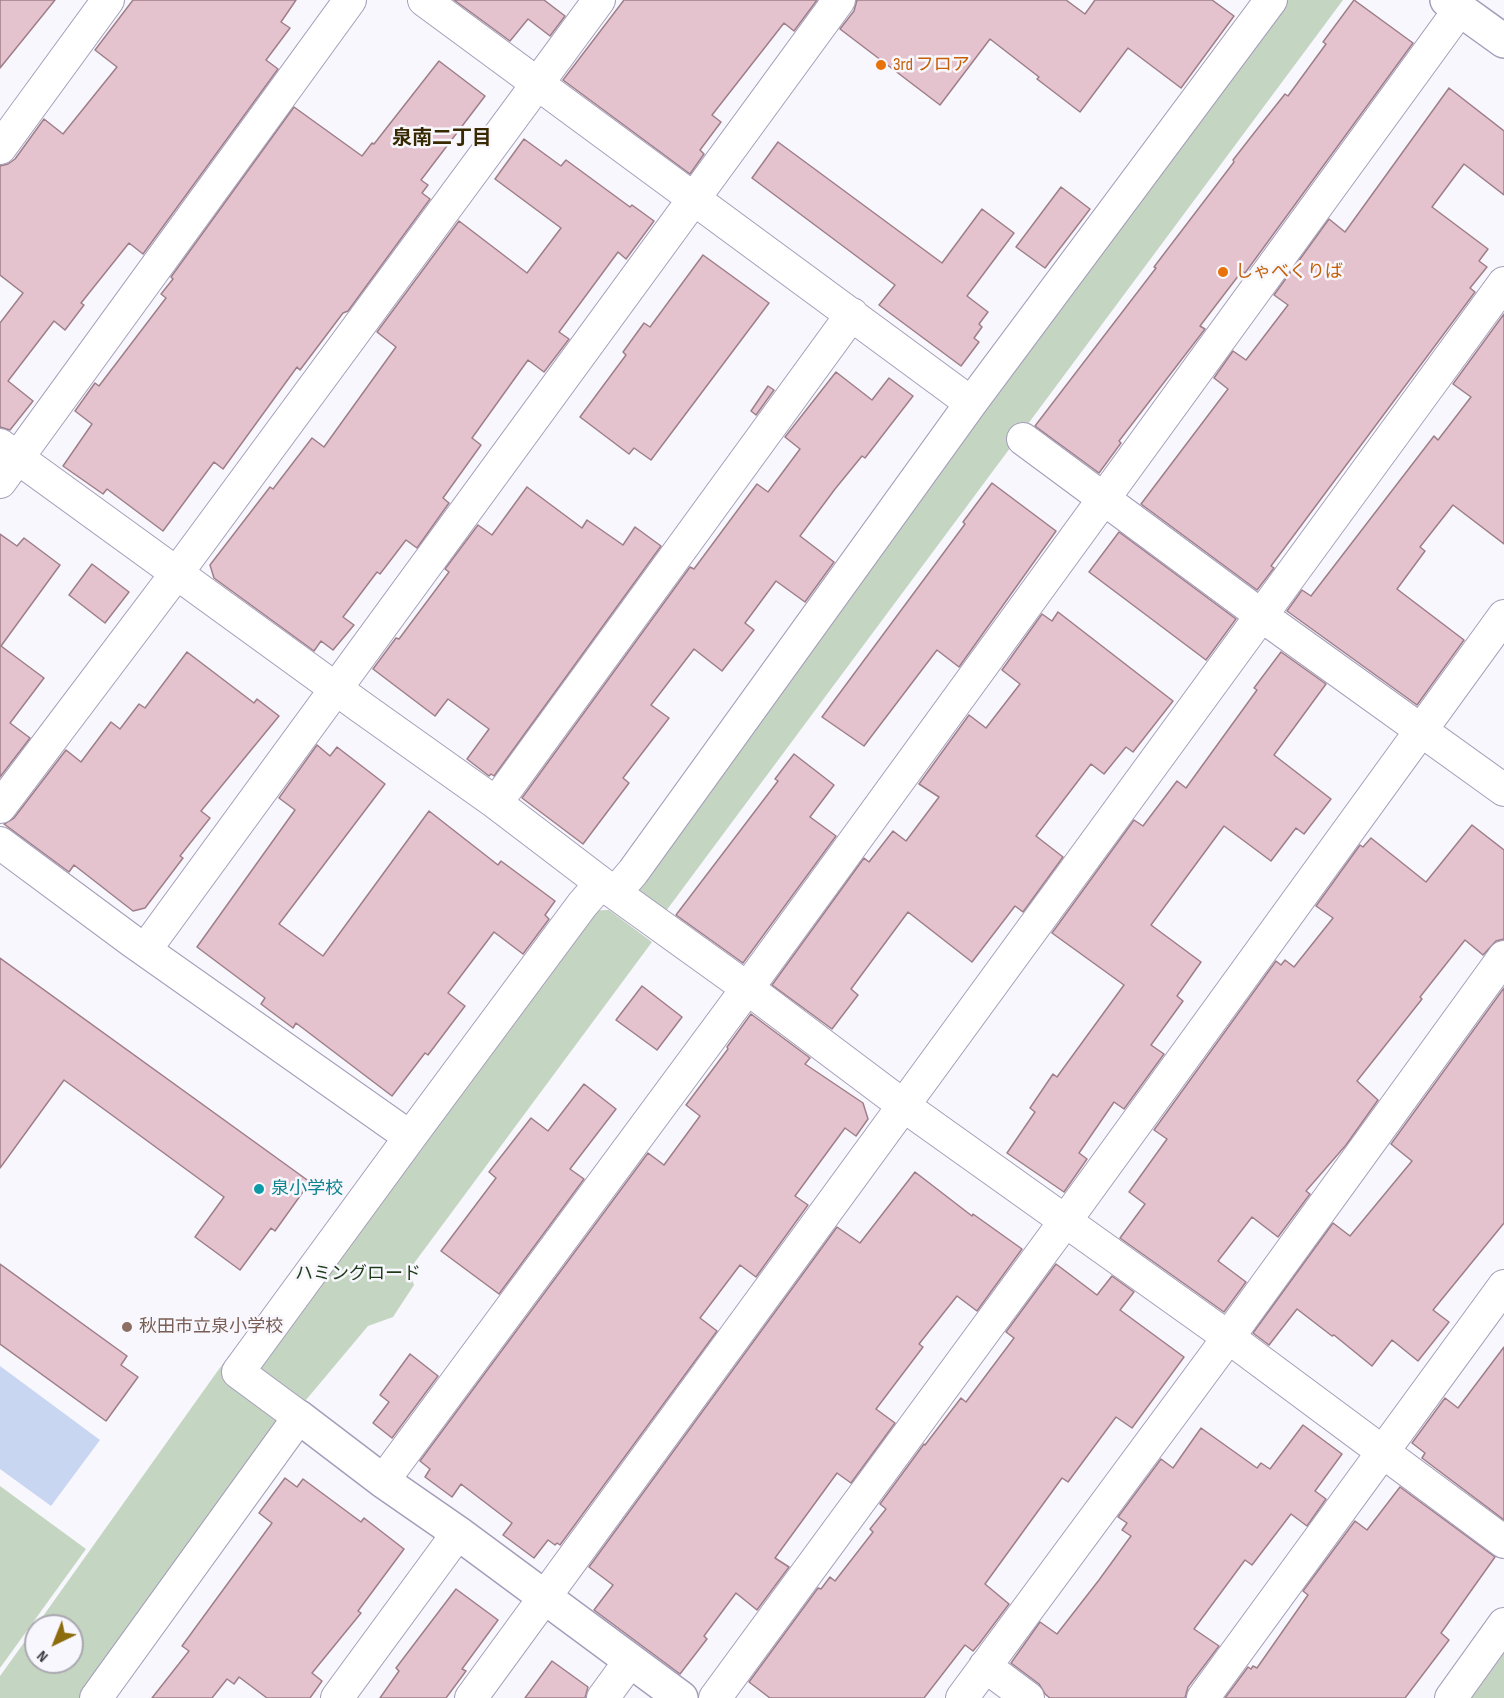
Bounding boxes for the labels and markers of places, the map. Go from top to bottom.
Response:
place label: 3rd フロア [893,54,970,76]
marker: 3rd フロア [874,58,888,72]
place label: しゃべくりば [1235,261,1343,283]
marker: しゃべくりば [1216,265,1230,279]
place label: 泉小学校 [271,1178,343,1200]
marker: 泉小学校 [252,1182,266,1196]
place label: 秋田市立泉小学校 [139,1316,283,1338]
marker: 秋田市立泉小学校 [120,1320,134,1334]

